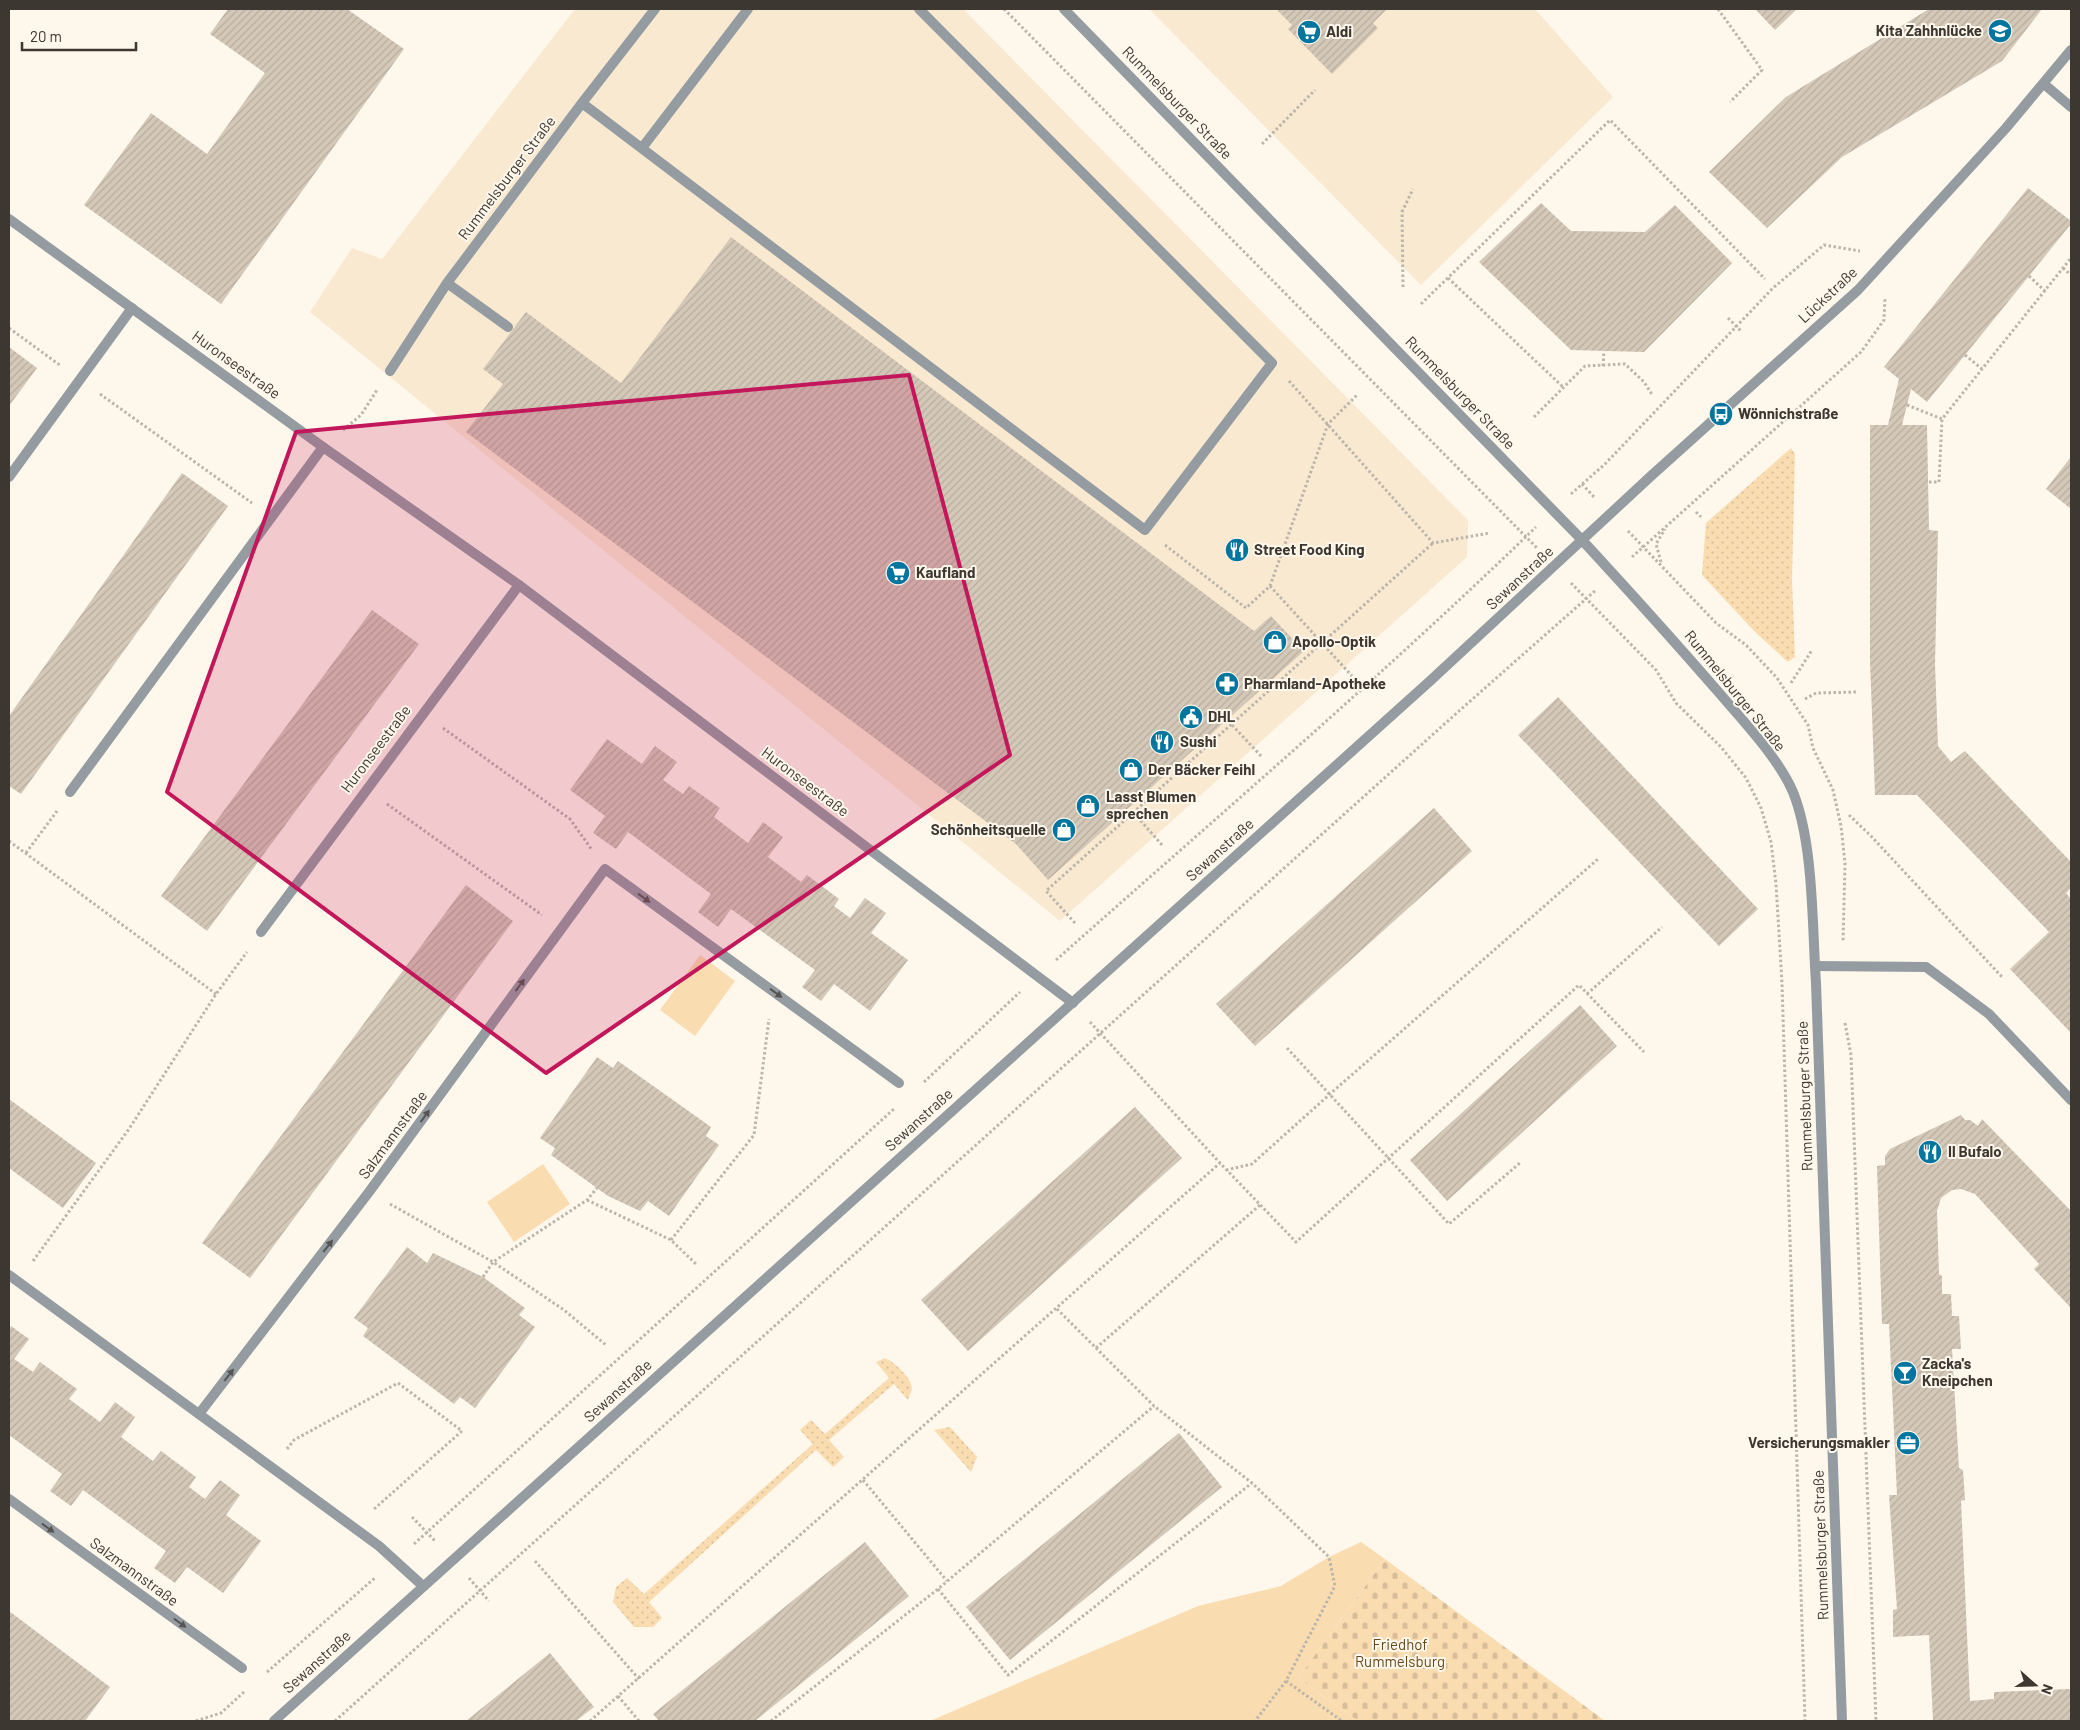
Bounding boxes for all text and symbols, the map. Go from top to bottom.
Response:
school or university icon: Kita Zahhnlücke [1987,18,2013,44]
supermarket icon: Aldi [1296,19,1322,45]
scale bar [22,20,136,52]
place label: Kita Zahhnlücke [1876,21,1982,39]
place label: Aldi [1326,22,1352,40]
text: 20 m [30,27,62,45]
street label: Rummelsburger Straße [1119,42,1236,163]
street label: Rummelsburger Straße [454,112,559,243]
street label: Lückstraße [1794,262,1861,326]
street label: Huronseestraße [189,326,284,402]
street label: Rummelsburger Straße [1402,332,1519,453]
bus stop icon: Wönnichstraße [1708,401,1734,427]
place label: Wönnichstraße [1738,404,1839,422]
restaurant icon: Street Food King [1224,537,1250,563]
place label: Street Food King [1254,540,1365,558]
street label: Sewanstraße [1482,542,1557,613]
supermarket icon: Kaufland [885,560,911,586]
place label: Kaufland [916,563,976,581]
street label: Rummelsburger Straße [1682,626,1790,754]
shop icon: Apollo-Optik [1262,629,1288,655]
place label: Apollo-Optik [1292,632,1376,650]
pharmacy icon: Pharmland-Apotheke [1214,671,1240,697]
place label: Pharmland-Apotheke [1244,674,1386,692]
street label: Huronseestraße [337,701,414,796]
public building icon: DHL [1178,704,1204,730]
place label: DHL [1208,707,1236,725]
restaurant icon: Sushi [1149,729,1175,755]
place label: Sushi [1180,732,1217,750]
street label: Huronseestraße [758,743,853,820]
shop icon: Der Bäcker Feihl [1118,757,1144,783]
place label: Der Bäcker Feihl [1148,760,1255,778]
place label: Lasst Blumen sprechen [1106,787,1196,822]
shop icon: Lasst Blumen sprechen [1075,793,1101,819]
street label: Sewanstraße [1182,814,1257,884]
shop icon: Schönheitsquelle [1051,817,1077,843]
place label: Schönheitsquelle [931,820,1046,838]
one-way arrow [637,893,651,903]
one-way arrow [515,978,525,991]
one-way arrow [769,988,782,999]
street label: Rummelsburger Straße [1792,1021,1816,1171]
street label: Sewanstraße [881,1084,956,1154]
street label: Salzmannstraße [354,1087,430,1182]
one-way arrow [420,1109,430,1123]
restaurant icon: Il Bufalo [1917,1139,1943,1165]
place label: Il Bufalo [1948,1142,2002,1160]
one-way arrow [322,1240,333,1253]
place label: Zacka's Kneipchen [1922,1354,1993,1389]
street label: Sewanstraße [580,1355,655,1425]
bar icon: Zacka's Kneipchen [1892,1360,1918,1386]
one-way arrow [223,1369,234,1382]
office icon: Versicherungsmakler [1895,1430,1921,1456]
place label: Versicherungsmakler [1748,1433,1890,1451]
street label: Rummelsburger Straße [1808,1470,1832,1620]
one-way arrow [41,1523,55,1533]
street label: Salzmannstraße [87,1533,182,1609]
one-way arrow [173,1618,187,1628]
street label: Sewanstraße [279,1626,354,1696]
park label: Friedhof Rummelsburg [1355,1635,1445,1670]
north arrow [2010,1660,2060,1710]
text: N [2038,1682,2057,1697]

